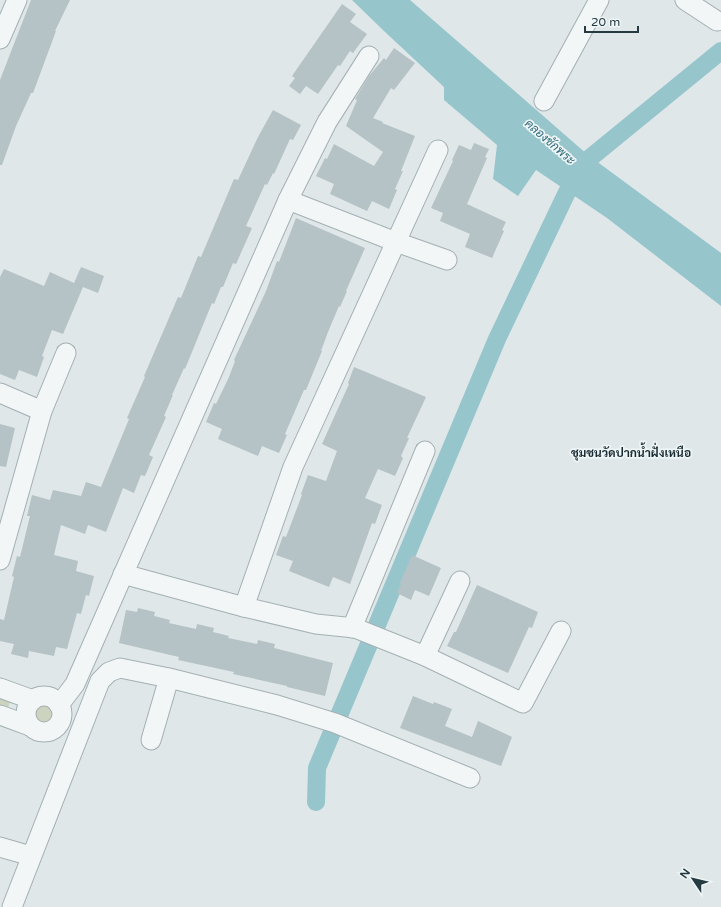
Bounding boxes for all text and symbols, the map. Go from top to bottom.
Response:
scale bar [585,8,638,34]
text: 20 m [591,15,620,29]
water label: คลองชักพระ [522,116,578,168]
district label: ชุมชนวัดปากน้ำฝั่งเหนือ [571,442,691,461]
north arrow [673,859,713,899]
text: N [677,866,693,881]

